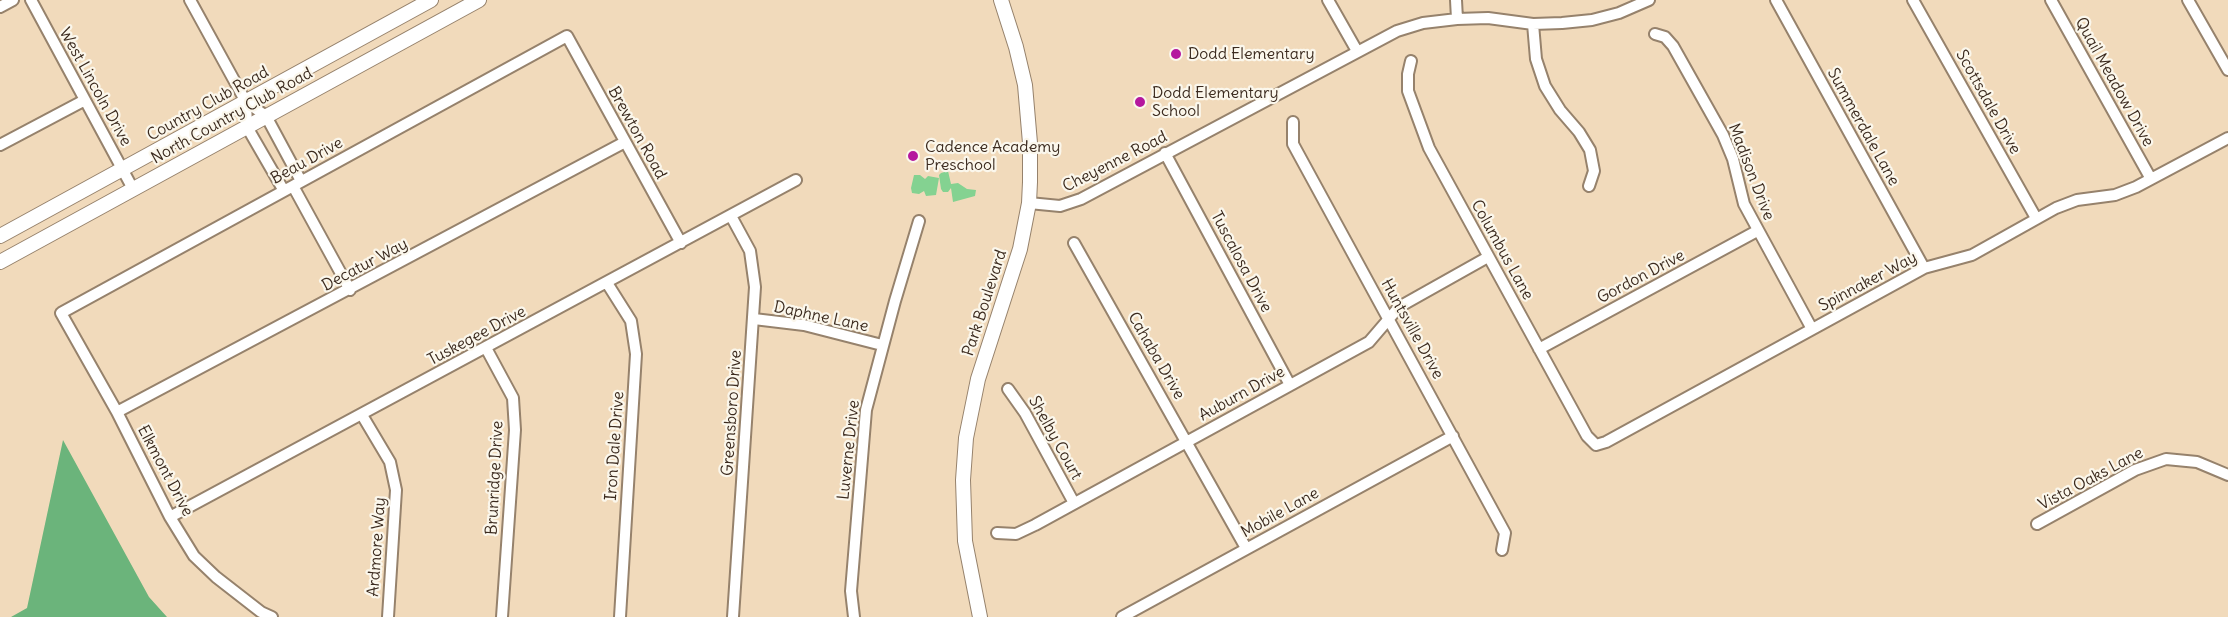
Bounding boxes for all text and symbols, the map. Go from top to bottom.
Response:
street label: Quail Meadow Drive [2071,14,2157,150]
street label: West Lincoln Drive [55,25,135,149]
place label: Dodd Elementary [1188,44,1314,64]
marker: Dodd Elementary [1169,47,1183,61]
street label: Scottsdale Drive [1951,47,2025,157]
street label: Country Club Road [144,63,272,145]
street label: North Country Club Road [148,64,316,168]
street label: Summerdale Lane [1823,65,1903,189]
street label: Brewton Road [604,83,670,183]
place label: Dodd Elementary School [1152,83,1278,121]
marker: Dodd Elementary School [1133,95,1147,109]
street label: Madison Drive [1724,121,1778,223]
street label: Cheyenne Road [1060,127,1170,197]
street label: Beau Drive [268,133,346,189]
place label: Cadence Academy Preschool [925,137,1060,175]
marker: Cadence Academy Preschool [906,149,920,163]
street label: Columbus Lane [1467,197,1537,303]
street label: Tuscalosa Drive [1206,208,1276,316]
street label: Decatur Way [319,234,411,296]
street label: Gordon Drive [1594,246,1688,308]
street label: Park Boulevard [959,248,1011,358]
street label: Spinnaker Way [1816,248,1920,316]
street label: Huntsville Drive [1377,276,1447,382]
street label: Daphne Lane [772,298,870,336]
street label: Tuskegee Drive [425,302,529,370]
street label: Cahaba Drive [1123,309,1189,403]
street label: Greensboro Drive [718,349,746,477]
street label: Auburn Drive [1196,363,1288,425]
street label: Iron Dale Drive [602,391,628,501]
street label: Shelby Court [1024,393,1086,483]
street label: Luverne Drive [834,399,864,501]
street label: Brunridge Drive [482,420,508,536]
street label: Elkmont Drive [133,422,197,520]
street label: Vista Oaks Lane [2035,443,2147,515]
street label: Mobile Lane [1238,484,1322,542]
street label: Ardmore Way [364,497,390,597]

